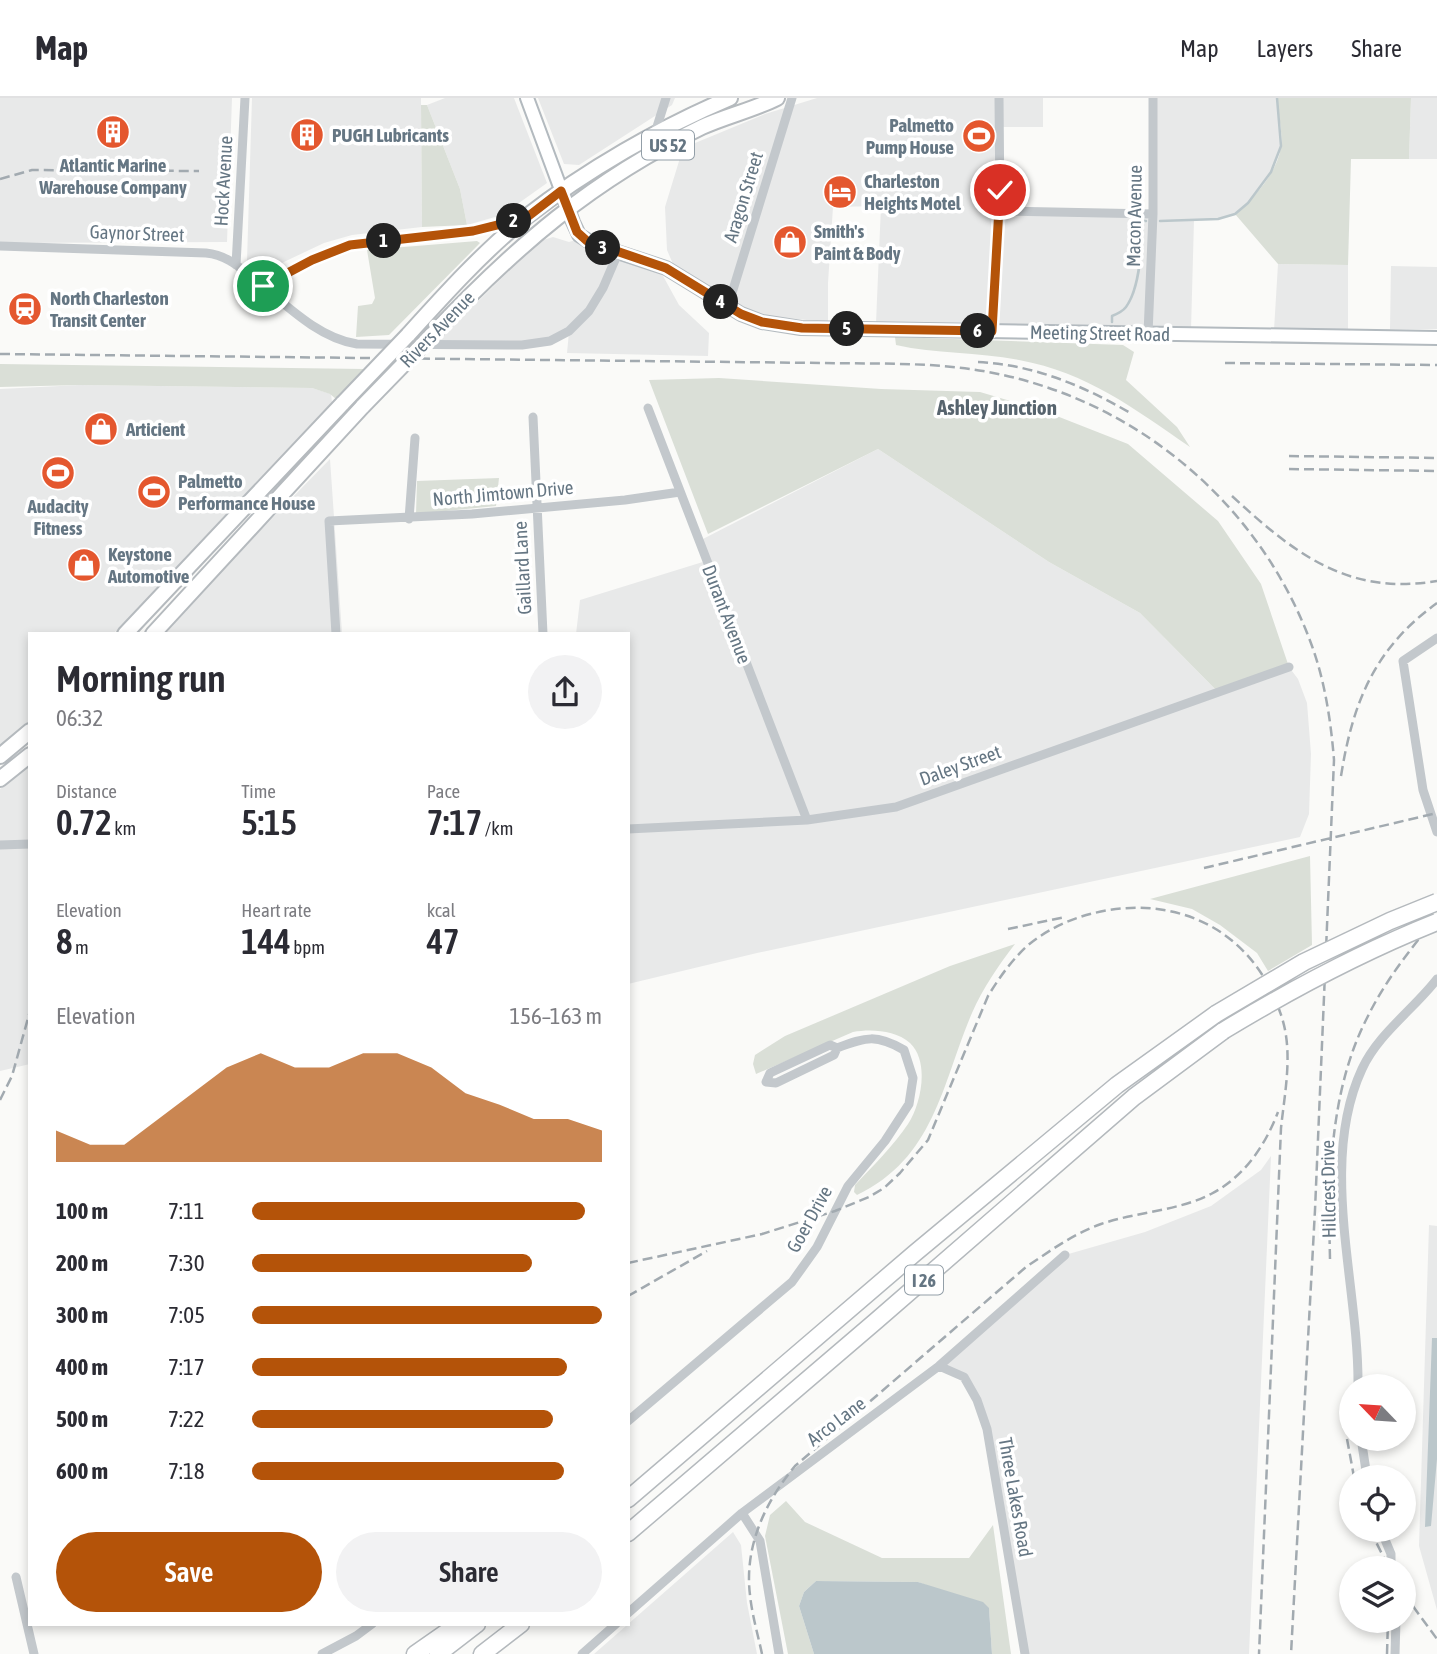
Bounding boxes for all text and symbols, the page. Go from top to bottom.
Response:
text: Map [35,29,88,67]
text: Map [1180,35,1219,62]
text: Layers [1257,35,1313,62]
text: Share [1351,35,1402,62]
building icon: Atlantic Marine Warehouse Company [94,113,132,151]
place label: Palmetto Pump House [866,114,954,158]
building icon: PUGH Lubricants [288,116,326,154]
sports icon: Palmetto Pump House [960,117,998,155]
place label: PUGH Lubricants [332,124,449,146]
road number: US 52 [642,130,694,160]
street label: Hock Avenue [210,135,236,227]
street label: Aragon Street [719,149,767,245]
place label: Atlantic Marine Warehouse Company [38,154,187,198]
pin [970,160,1030,220]
street label: Macon Avenue [1122,165,1146,267]
place label: Charleston Heights Motel [864,170,962,214]
icon: check [981,171,1019,209]
hotel icon: Charleston Heights Motel [821,173,859,211]
pin: 2 [496,204,532,238]
text: 2 [509,209,518,231]
street label: Gaynor Street [89,220,185,246]
place label: Smith's Paint & Body [814,220,901,264]
pin: 1 [366,223,402,258]
shop icon: Smith's Paint & Body [771,223,809,261]
text: 1 [379,229,388,251]
pin: 3 [586,230,620,266]
text: 3 [598,236,607,258]
pin [233,256,293,316]
icon: arrive [244,267,282,305]
pin: 4 [704,284,738,320]
street label: Rivers Avenue [395,286,479,372]
place label: North Charleston Transit Center [50,287,169,331]
station icon: North Charleston Transit Center [6,290,44,328]
text: 4 [716,290,725,312]
pin: 5 [830,312,864,346]
pin: 6 [960,314,996,348]
text: 5 [842,317,851,339]
text: 6 [973,319,982,341]
street label: Meeting Street Road [1030,321,1170,345]
district label: Ashley Junction [936,395,1057,419]
shop icon: Articient [82,410,120,448]
place label: Articient [125,418,186,440]
sports icon: Audacity Fitness [39,454,77,492]
place label: Palmetto Performance House [178,470,316,514]
sports icon: Palmetto Performance House [135,473,173,511]
street label: North Jimtown Drive [432,476,574,510]
place label: Audacity Fitness [26,495,89,539]
street label: Gaillard Lane [509,521,535,615]
place label: Keystone Automotive [107,543,190,587]
shop icon: Keystone Automotive [65,546,103,584]
street label: Durant Avenue [698,562,756,666]
button: share [528,655,602,729]
text: Morning run [56,657,226,700]
text: 06:32 [56,705,103,731]
street label: Daley Street [916,740,1004,790]
text: Distance [56,780,117,802]
text: Time [241,780,276,802]
text: Pace [427,780,460,802]
text: 0.72 [56,802,112,842]
text: 5:15 [241,802,297,842]
text: 7:17 [427,802,482,842]
text: km [112,817,136,839]
text: /km [482,817,513,839]
text: Elevation [56,899,122,921]
text: Heart rate [241,899,311,921]
text: kcal [427,899,456,921]
text: 8 [56,921,72,961]
text: 144 [241,921,291,961]
text: 47 [427,921,460,961]
text: m [72,936,89,958]
text: bpm [291,936,325,958]
text: Elevation [56,1003,136,1029]
text: 156–163 m [509,1003,602,1029]
street label: Hillcrest Drive [1316,1140,1340,1238]
street label: Goer Drive [782,1182,836,1256]
text: 100 m [56,1198,108,1224]
text: 7:11 [168,1198,205,1224]
text: 200 m [56,1250,108,1276]
text: 7:30 [168,1250,205,1276]
road number: I 26 [905,1266,943,1294]
text: 300 m [56,1302,108,1328]
text: 7:05 [168,1302,205,1328]
text: 400 m [56,1354,108,1380]
text: 7:17 [168,1354,205,1380]
north arrow [1339,1374,1416,1451]
map controls [1339,1374,1416,1633]
street label: Arco Lane [802,1392,870,1450]
text: 500 m [56,1406,108,1432]
text: 7:22 [168,1406,205,1432]
street label: Three Lakes Road [995,1436,1037,1558]
text: 600 m [56,1458,108,1484]
text: 7:18 [168,1458,205,1484]
button: locate [1339,1465,1416,1542]
button: Save [56,1532,322,1612]
button: Share [336,1532,602,1612]
button: layers [1339,1556,1416,1633]

